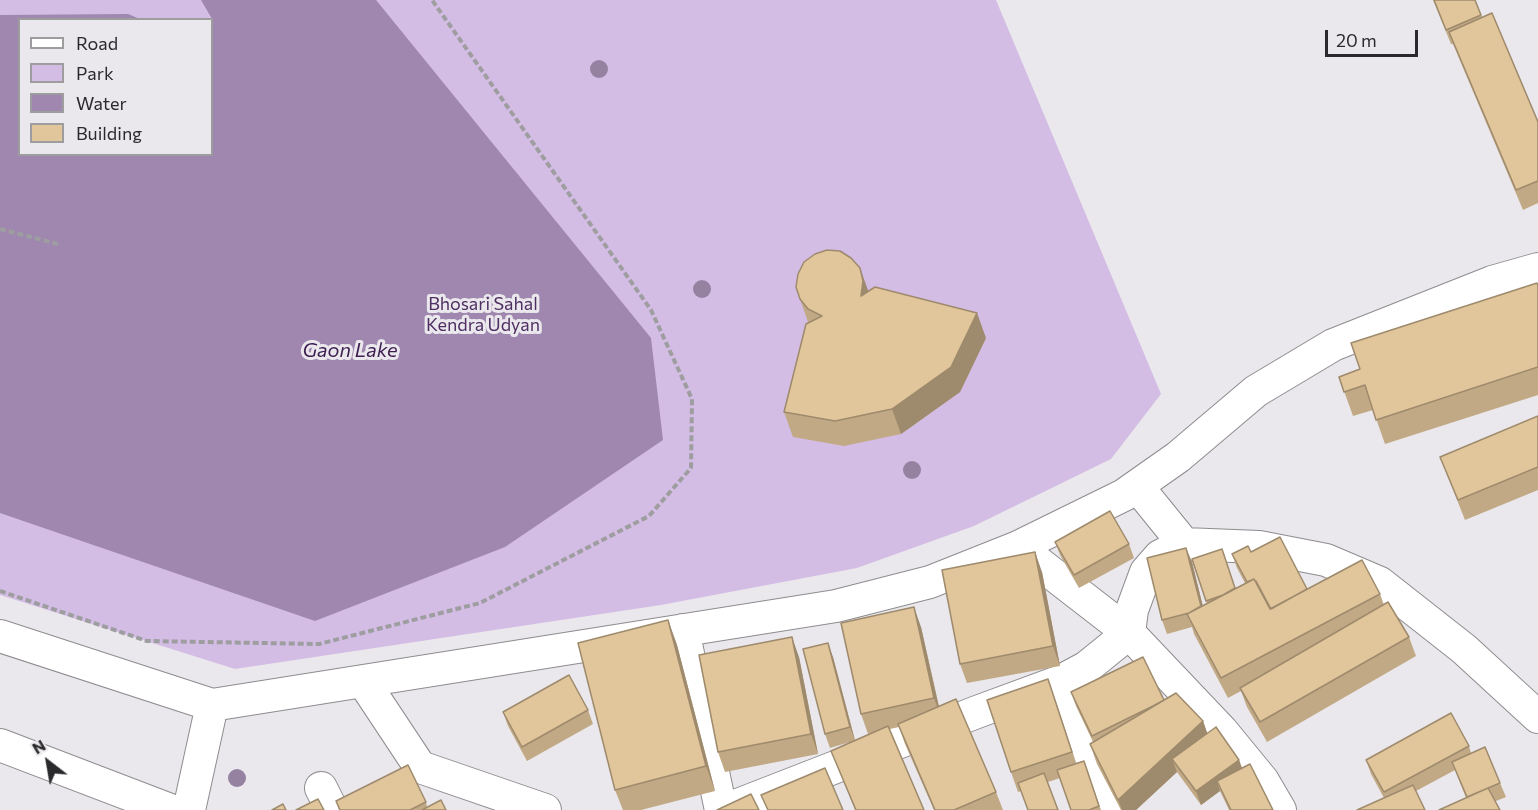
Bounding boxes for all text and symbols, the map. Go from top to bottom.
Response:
legend [18,18,213,156]
scale bar [1328,18,1421,56]
text: 20 m [1336,29,1377,51]
text: Road [76,32,118,54]
text: Park [76,62,114,84]
text: Water [76,92,127,114]
text: Building [76,122,142,144]
park label: Bhosari Sahal Kendra Udyan [426,293,540,336]
water label: Gaon Lake [302,338,398,362]
north arrow [18,732,78,792]
text: N [28,735,49,757]

